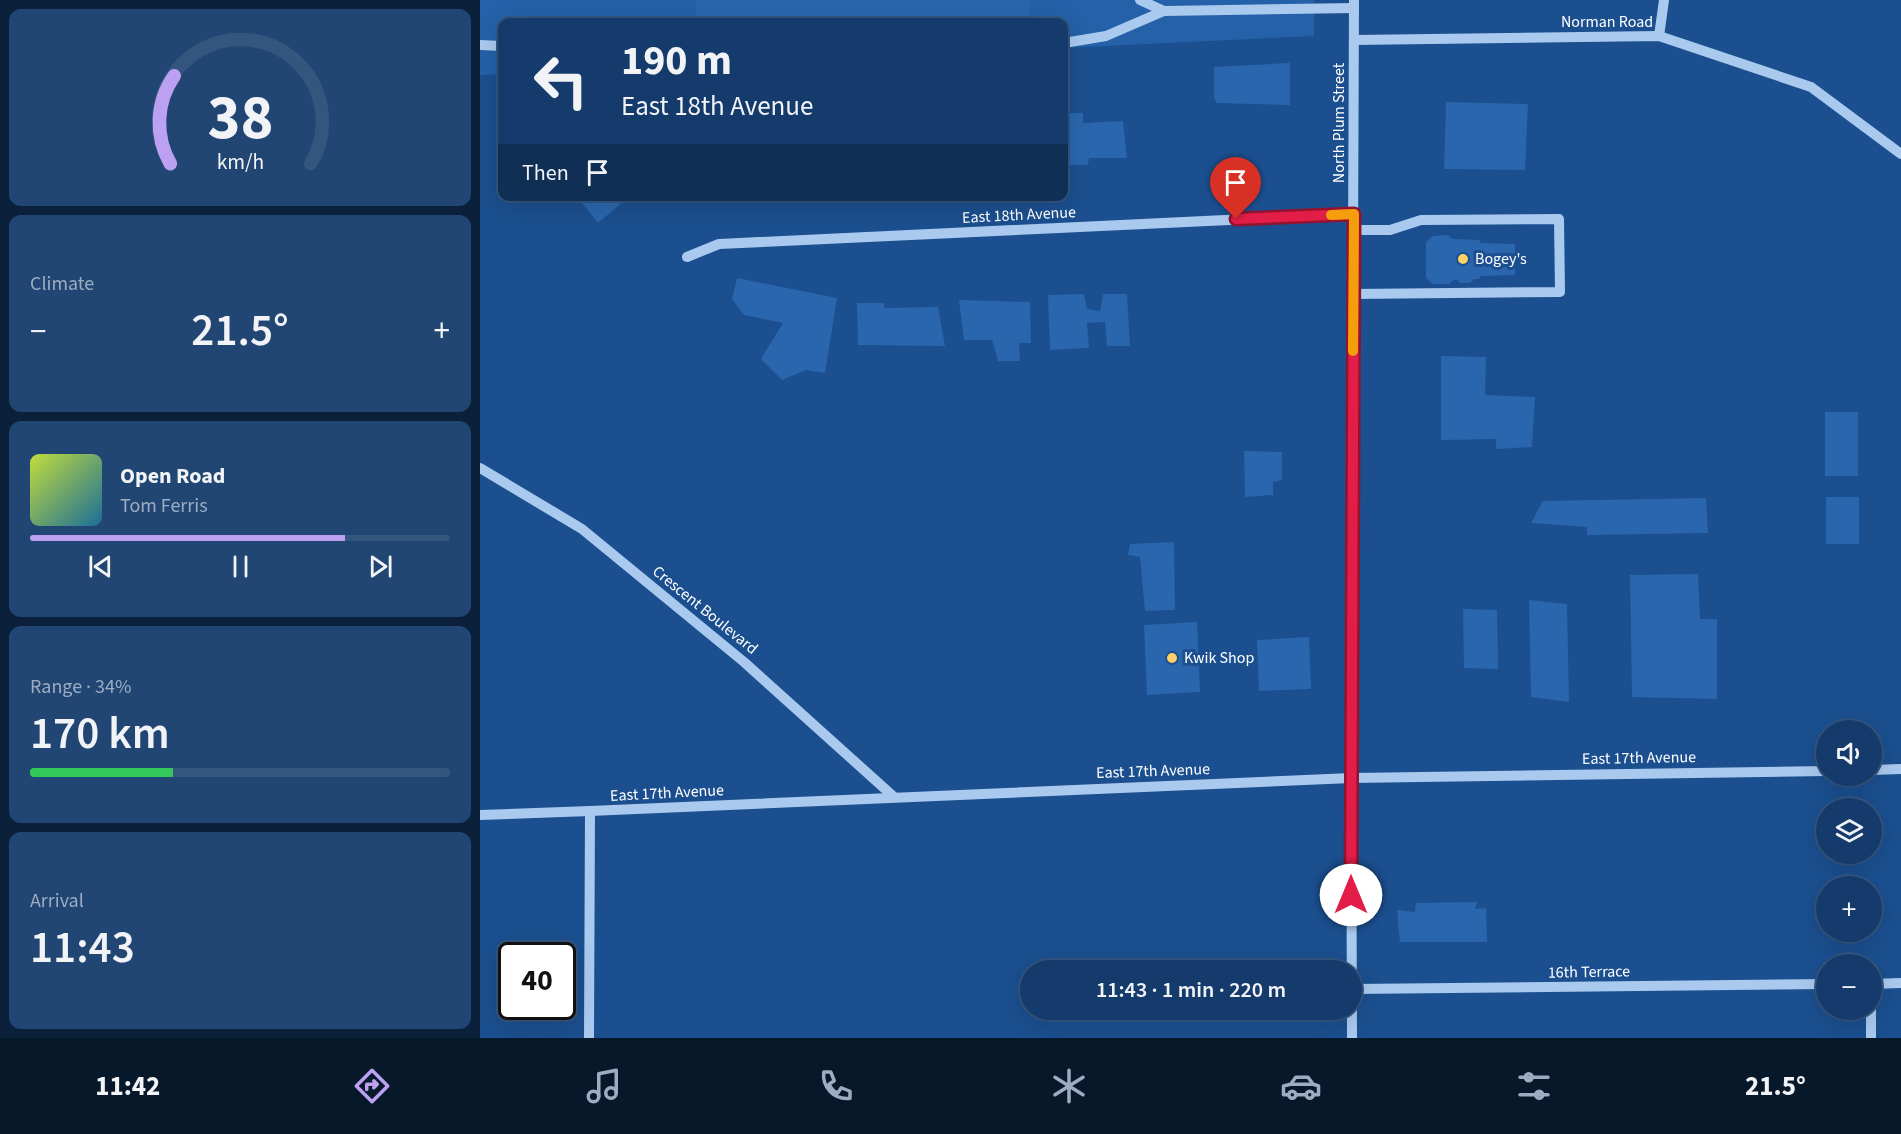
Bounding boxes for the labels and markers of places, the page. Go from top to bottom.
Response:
pin [1210,157,1261,219]
place label: Bogey's [1475,248,1527,270]
marker: Bogey's [1456,252,1470,266]
place label: Kwik Shop [1184,647,1254,669]
marker: Kwik Shop [1165,651,1179,665]

